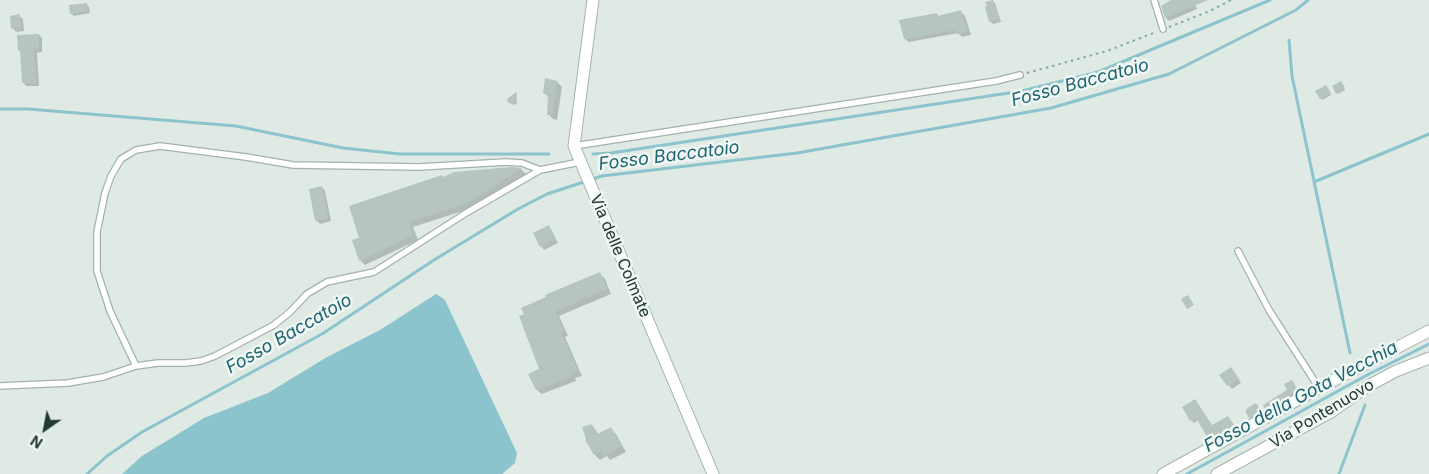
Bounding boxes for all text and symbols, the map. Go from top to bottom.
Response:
water label: Fosso Baccatoio [1009,54,1151,112]
water label: Fosso Baccatoio [597,137,741,175]
street label: Via delle Colmate [585,192,655,320]
water label: Fosso Baccatoio [222,289,356,379]
water label: Fosso della Gota Vecchia [1200,337,1402,457]
street label: Via Pontenuovo [1266,375,1378,453]
north arrow [20,404,70,454]
text: N [27,432,46,452]

